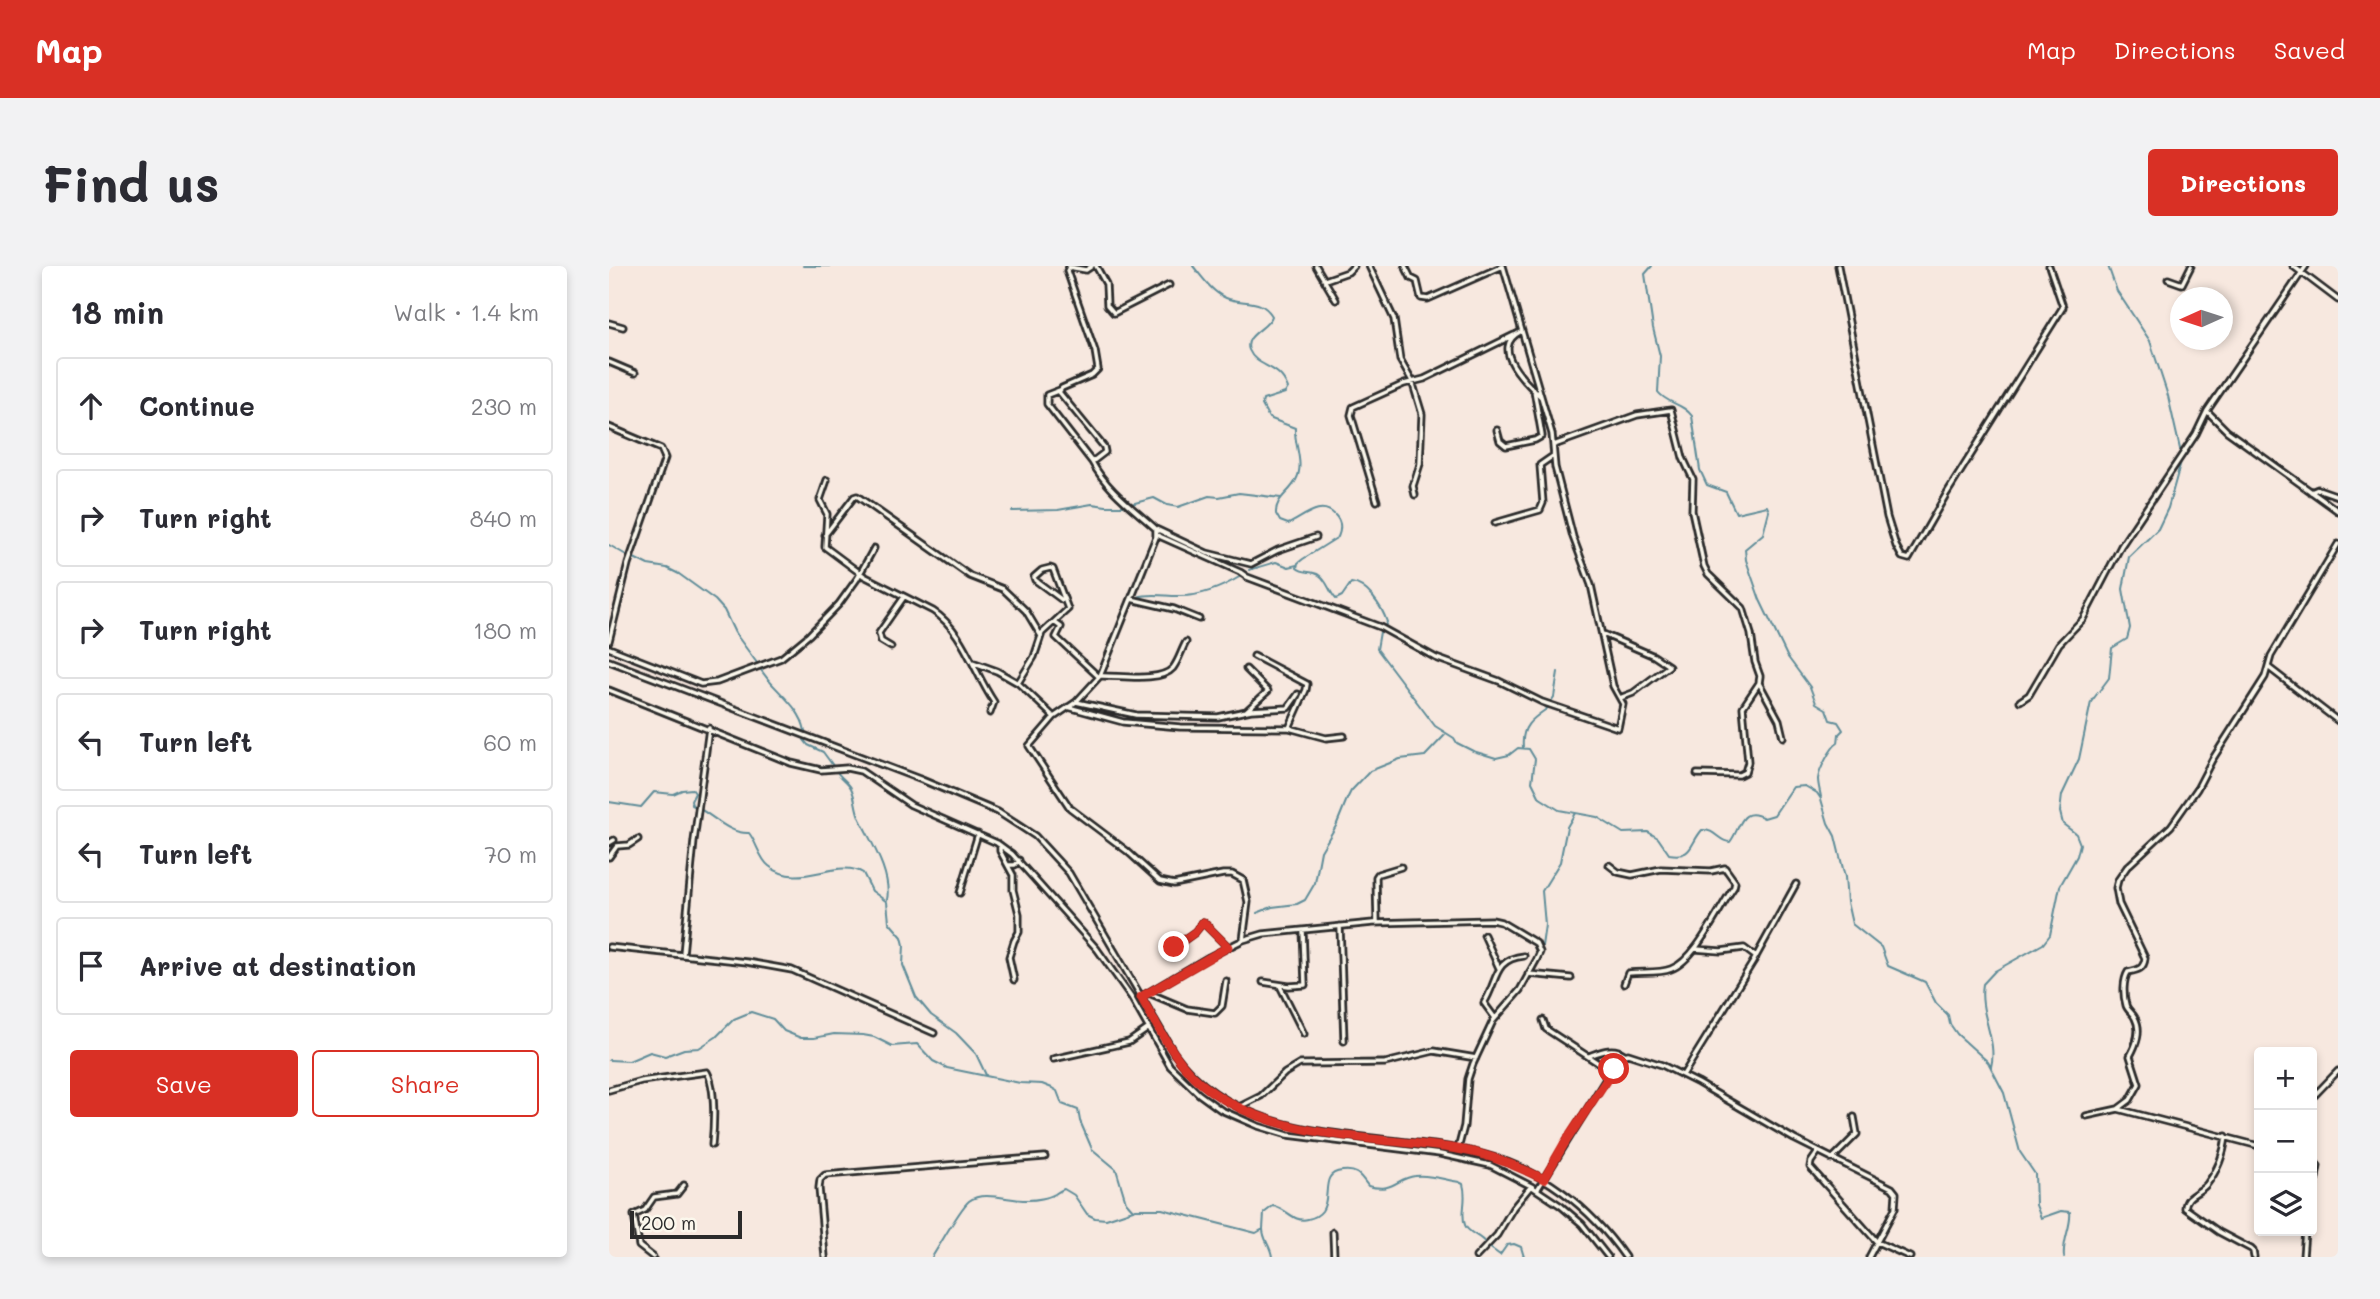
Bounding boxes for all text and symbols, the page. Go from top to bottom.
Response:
text: Map [35,28,103,71]
text: Map [2027,34,2076,65]
text: Directions [2114,34,2236,65]
text: Saved [2274,34,2345,65]
button: Directions [2148,149,2338,216]
text: Find us [42,151,220,214]
north arrow [2170,287,2233,350]
text: 18 min [70,292,164,332]
text: Walk · 1.4 km [393,297,539,327]
icon: ahead [72,387,110,425]
text: Continue [139,389,255,423]
text: 230 m [471,391,537,421]
icon: right [72,499,110,537]
text: Turn right [139,501,272,535]
text: 840 m [470,503,537,533]
icon: right [72,611,110,649]
text: Turn right [139,613,272,647]
text: 180 m [473,615,537,645]
icon: left [72,723,110,761]
text: Turn left [139,725,252,759]
text: 60 m [483,727,537,757]
icon: left [72,835,110,873]
text: Turn left [139,837,252,871]
text: 70 m [484,839,537,869]
route end [1158,931,1189,962]
icon: arrive [72,947,110,985]
text: Arrive at destination [139,949,416,983]
map controls [2254,1047,2317,1236]
button: + [2254,1047,2317,1110]
button: Save [70,1050,298,1117]
button: Share [312,1050,539,1117]
route start [1598,1053,1629,1084]
button: − [2254,1110,2317,1173]
button: layers [2254,1173,2317,1236]
scale bar [630,1208,742,1240]
text: 200 m [641,1210,696,1235]

